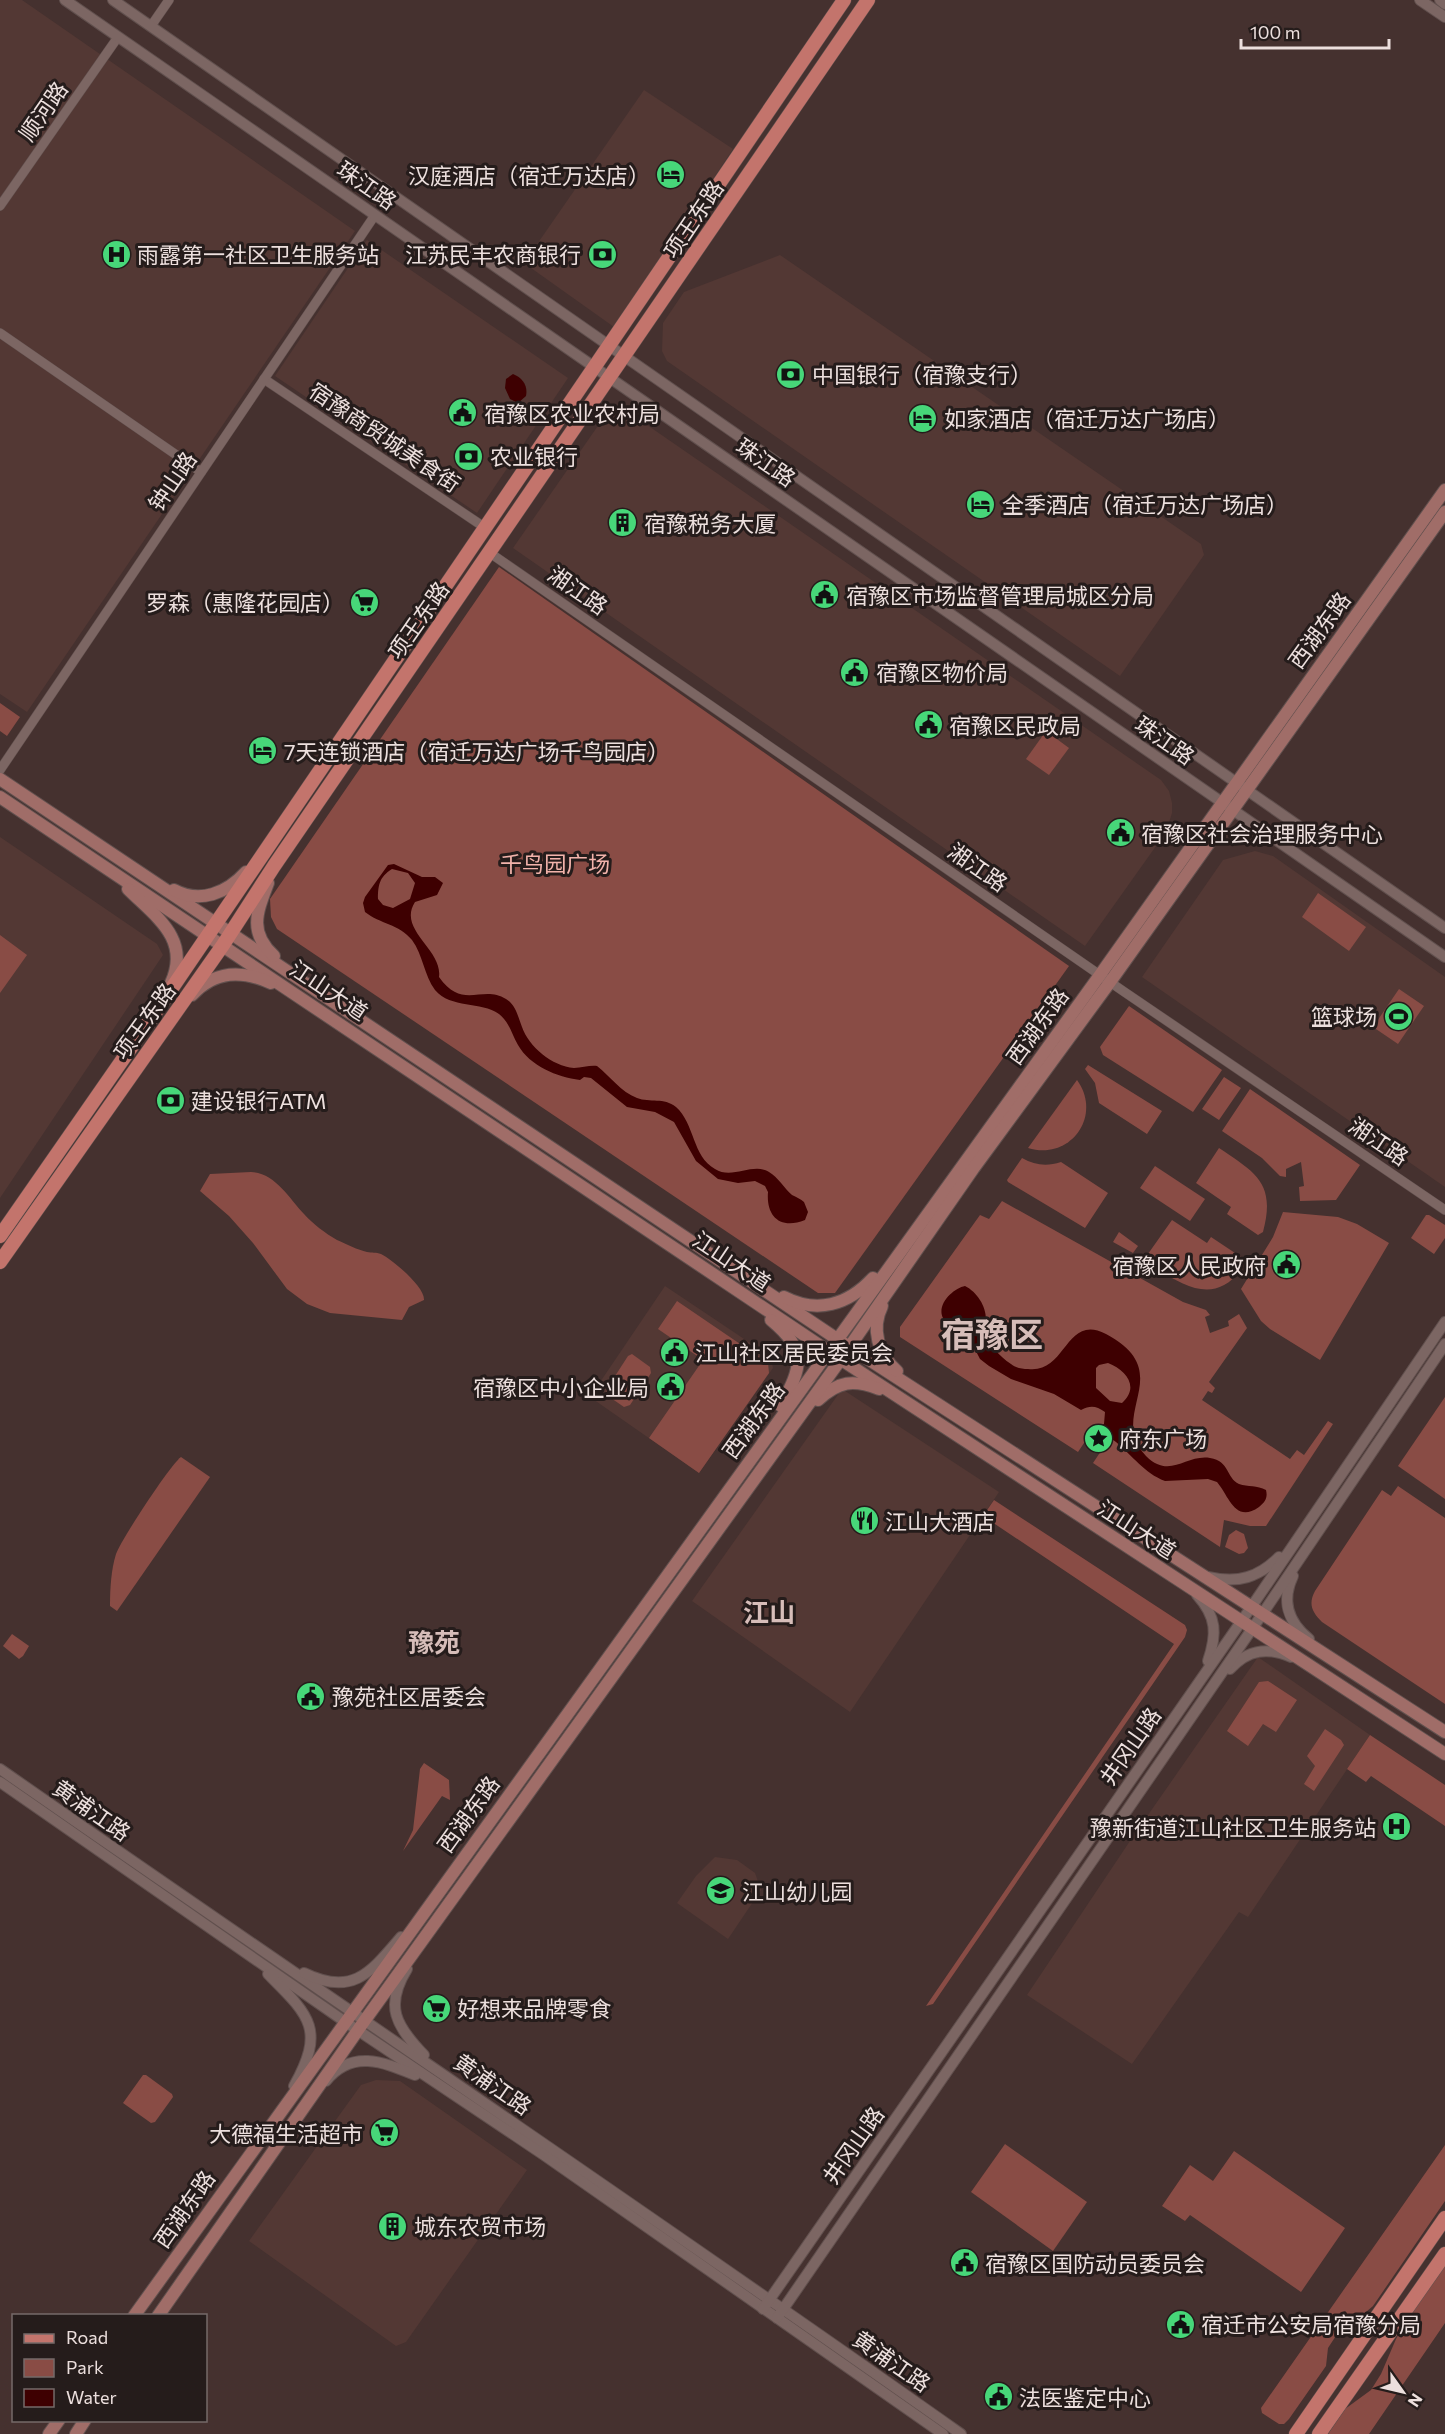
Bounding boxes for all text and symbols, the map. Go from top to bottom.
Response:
scale bar [1241,12,1390,50]
text: 100 m [1250,21,1300,43]
street label: 顺河路 [13,76,73,146]
street label: 珠江路 [332,155,402,215]
hotel icon: 汉庭酒店（宿迁万达店） [655,159,687,191]
place label: 汉庭酒店（宿迁万达店） [408,162,650,189]
street label: 项王东路 [657,175,729,263]
hospital icon: 雨露第一社区卫生服务站 [100,238,132,270]
bank icon: 江苏民丰农商银行 [586,238,618,270]
place label: 雨露第一社区卫生服务站 [137,241,379,268]
place label: 江苏民丰农商银行 [405,241,581,268]
bank icon: 中国银行（宿豫支行） [775,358,807,390]
place label: 中国银行（宿豫支行） [812,361,1032,388]
street label: 宿豫商贸城美食街 [304,377,466,497]
public building icon: 宿豫区农业农村局 [447,397,479,429]
place label: 宿豫区农业农村局 [484,400,660,427]
hotel icon: 如家酒店（宿迁万达广场店） [907,402,939,434]
place label: 如家酒店（宿迁万达广场店） [944,405,1230,432]
street label: 珠江路 [731,432,801,492]
bank icon: 农业银行 [453,440,485,472]
place label: 农业银行 [490,443,578,470]
street label: 钟山路 [142,446,202,516]
hotel icon: 全季酒店（宿迁万达广场店） [965,488,997,520]
place label: 全季酒店（宿迁万达广场店） [1002,491,1288,518]
building icon: 宿豫税务大厦 [607,507,639,539]
place label: 宿豫税务大厦 [644,510,776,537]
street label: 湘江路 [543,560,613,620]
street label: 项王东路 [382,576,454,664]
public building icon: 宿豫区市场监督管理局城区分局 [809,579,841,611]
place label: 宿豫区市场监督管理局城区分局 [846,582,1154,609]
supermarket icon: 罗森（惠隆花园店） [349,586,381,618]
street label: 西湖东路 [1282,586,1356,674]
place label: 罗森（惠隆花园店） [146,589,344,616]
public building icon: 宿豫区物价局 [839,656,871,688]
place label: 宿豫区物价局 [876,659,1008,686]
public building icon: 宿豫区民政局 [912,709,944,741]
street label: 珠江路 [1130,710,1200,770]
place label: 宿豫区民政局 [949,712,1081,739]
hotel icon: 7天连锁酒店（宿迁万达广场千鸟园店） [247,735,279,767]
place label: 7天连锁酒店（宿迁万达广场千鸟园店） [284,738,670,765]
public building icon: 宿豫区社会治理服务中心 [1104,817,1136,849]
place label: 宿豫区社会治理服务中心 [1141,820,1383,847]
street label: 湘江路 [943,837,1013,897]
park label: 千鸟园广场 [500,850,610,877]
street label: 江山大道 [285,954,373,1026]
street label: 项王东路 [107,977,181,1065]
street label: 西湖东路 [1000,982,1074,1070]
sports icon: 篮球场 [1382,1000,1414,1032]
place label: 篮球场 [1311,1003,1377,1030]
bank icon: 建设银行ATM [154,1084,186,1116]
place label: 建设银行ATM [191,1087,327,1114]
street label: 湘江路 [1344,1111,1414,1171]
street label: 江山大道 [688,1225,776,1297]
public building icon: 宿豫区人民政府 [1271,1249,1303,1281]
place label: 宿豫区人民政府 [1112,1252,1266,1279]
district label: 宿豫区 [941,1312,1043,1354]
public building icon: 江山社区居民委员会 [658,1336,690,1368]
place label: 江山社区居民委员会 [695,1339,893,1366]
public building icon: 宿豫区中小企业局 [654,1371,686,1403]
place label: 宿豫区中小企业局 [473,1374,649,1401]
street label: 西湖东路 [716,1376,790,1464]
place icon: 府东广场 [1082,1422,1114,1454]
place label: 府东广场 [1119,1425,1207,1452]
street label: 江山大道 [1093,1494,1181,1564]
restaurant icon: 江山大酒店 [848,1505,880,1537]
place label: 江山大酒店 [885,1508,995,1535]
district label: 江山 [743,1596,795,1627]
district label: 豫苑 [408,1626,460,1657]
public building icon: 豫苑社区居委会 [295,1680,327,1712]
place label: 豫苑社区居委会 [332,1683,486,1710]
street label: 井冈山路 [1094,1702,1166,1790]
street label: 西湖东路 [431,1770,505,1858]
street label: 黄浦江路 [48,1774,136,1846]
hospital icon: 豫新街道江山社区卫生服务站 [1381,1811,1413,1843]
place label: 豫新街道江山社区卫生服务站 [1090,1814,1376,1841]
school or university icon: 江山幼儿园 [705,1875,737,1907]
place label: 江山幼儿园 [742,1878,852,1905]
supermarket icon: 好想来品牌零食 [420,1992,452,2024]
place label: 好想来品牌零食 [457,1995,611,2022]
street label: 黄浦江路 [449,2048,537,2120]
street label: 井冈山路 [817,2101,889,2189]
supermarket icon: 大德福生活超市 [368,2117,400,2149]
place label: 大德福生活超市 [209,2120,363,2147]
street label: 西湖东路 [148,2165,220,2253]
building icon: 城东农贸市场 [377,2210,409,2242]
place label: 城东农贸市场 [414,2213,546,2240]
public building icon: 宿豫区国防动员委员会 [948,2247,980,2279]
place label: 宿豫区国防动员委员会 [985,2250,1205,2277]
public building icon: 宿迁市公安局宿豫分局 [1164,2308,1196,2340]
place label: 宿迁市公安局宿豫分局 [1201,2311,1421,2338]
legend [12,2314,207,2422]
street label: 黄浦江路 [848,2325,936,2397]
text: Road [66,2326,108,2348]
text: Park [66,2356,104,2378]
north arrow [1373,2362,1433,2422]
public building icon: 法医鉴定中心 [982,2381,1014,2413]
place label: 法医鉴定中心 [1019,2384,1151,2411]
text: Water [66,2386,117,2408]
text: N [1405,2390,1427,2411]

